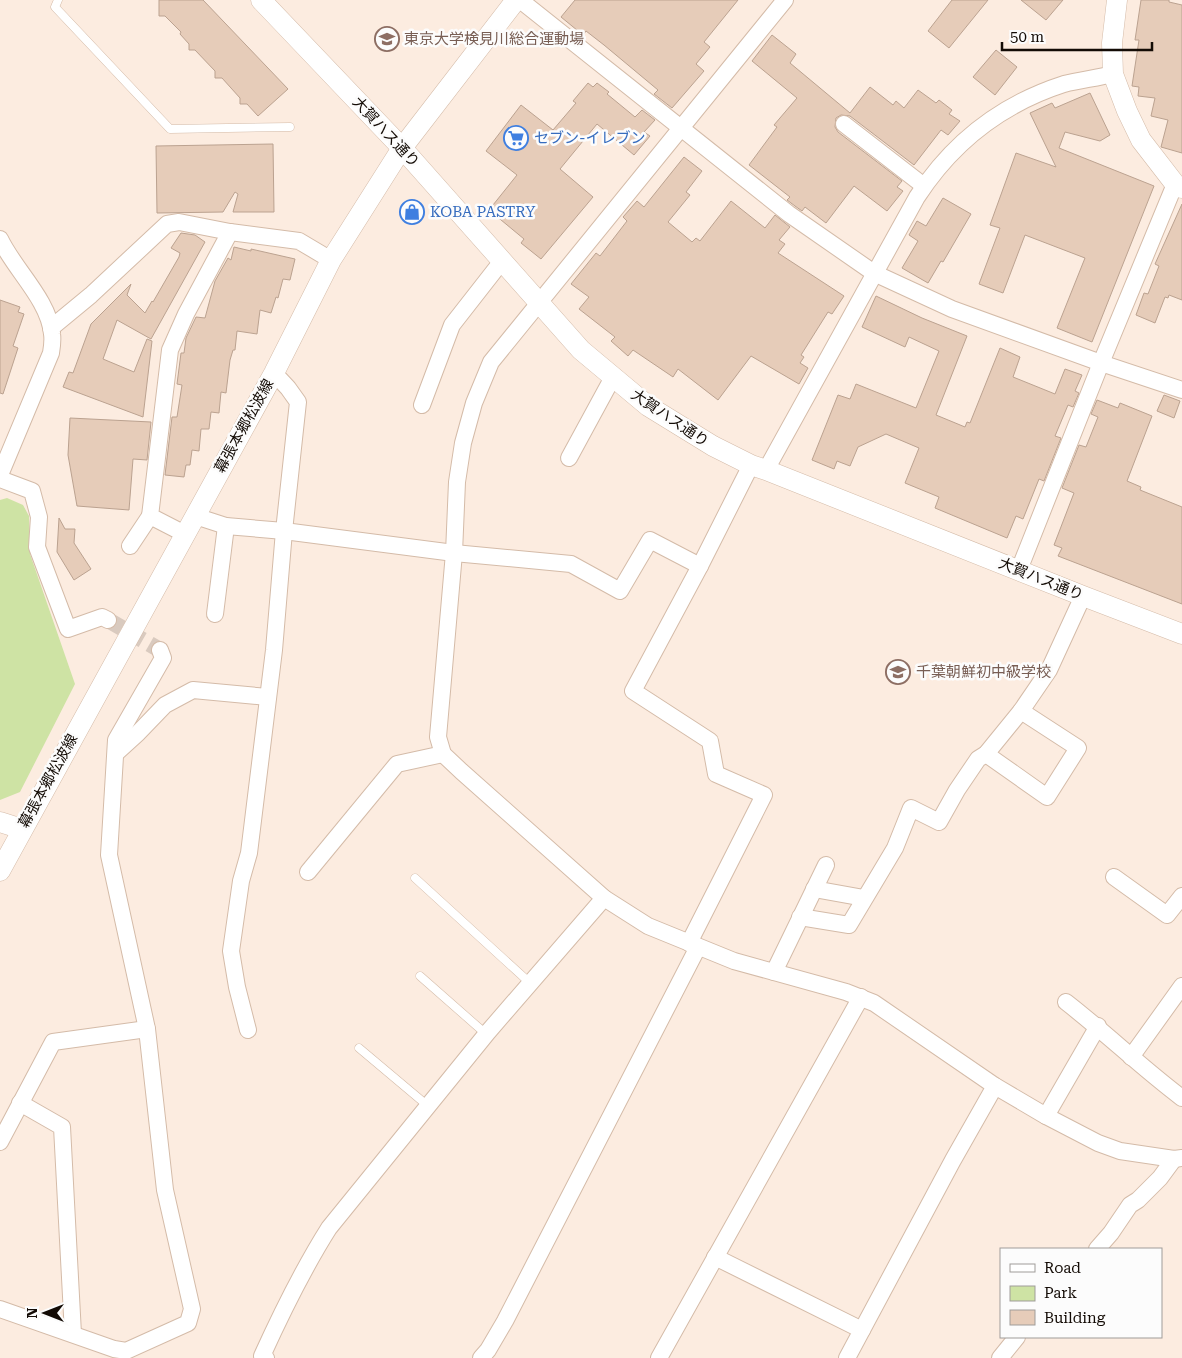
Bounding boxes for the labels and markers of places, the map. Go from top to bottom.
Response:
school or university icon: 東京大学検見川総合運動場 [374,26,400,52]
place label: 東京大学検見川総合運動場 [404,30,584,48]
supermarket icon: セブン-イレブン [503,125,529,151]
place label: セブン-イレブン [534,129,646,147]
shop icon: KOBA PASTRY [399,199,425,225]
place label: KOBA PASTRY [430,203,536,221]
school or university icon: 千葉朝鮮初中級学校 [885,659,911,685]
place label: 千葉朝鮮初中級学校 [916,663,1051,681]

